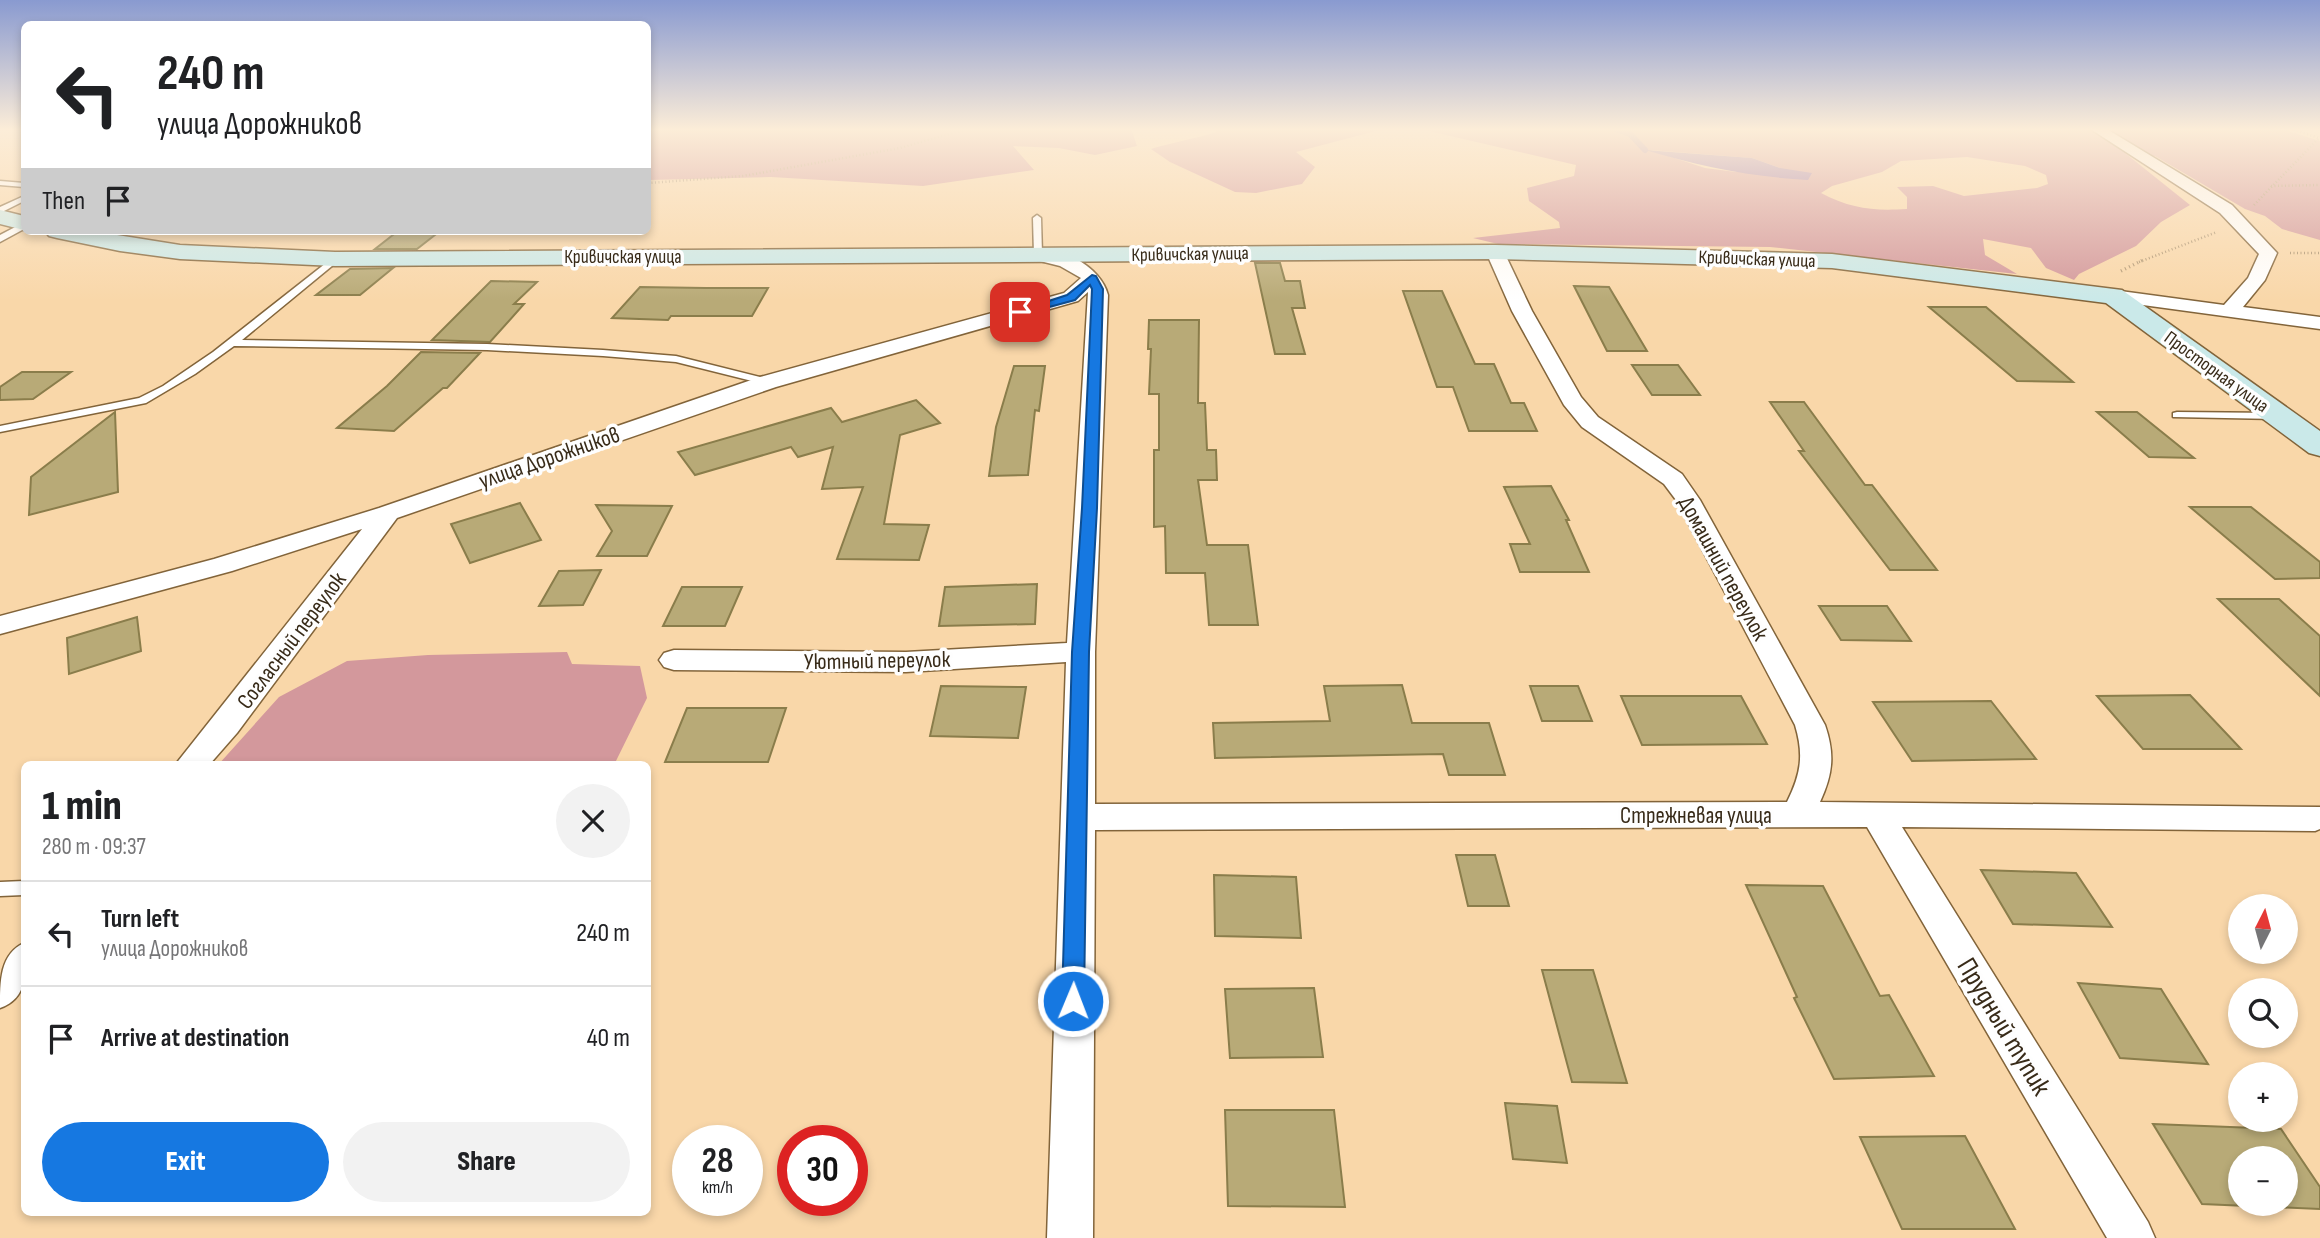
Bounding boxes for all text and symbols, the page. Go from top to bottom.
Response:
text: 240 m [157,45,265,104]
icon: left [42,49,133,140]
text: улица Дорожников [157,105,362,144]
icon: arrive [99,182,137,220]
text: Then [42,186,85,217]
street label: Кривичская улица [1131,242,1249,267]
street label: Кривичская улица [564,246,682,269]
street label: Кривичская улица [1698,246,1816,273]
pin [990,282,1050,342]
icon: arrive [1001,293,1039,331]
street label: Просторная улица [2159,327,2273,418]
street label: улица Дорожников [475,421,624,495]
street label: Домашний переулок [1672,491,1774,646]
street label: Согласный переулок [231,566,353,715]
street label: Уютный переулок [804,646,951,676]
text: 1 min [42,781,122,832]
button: close [556,784,630,858]
street label: Стрежневая улица [1620,802,1772,830]
text: 280 m · 09:37 [42,833,146,861]
north arrow [2228,894,2298,964]
map controls [2228,894,2298,1216]
text: Turn left [101,904,179,935]
icon: left [42,915,80,953]
text: 240 m [576,918,630,949]
text: улица Дорожников [101,935,248,963]
street label: Прудный тупик [1950,952,2058,1102]
position arrow [1036,964,1110,1038]
button: search [2228,978,2298,1048]
icon: arrive [42,1020,80,1058]
text: Arrive at destination [101,1023,289,1054]
text: 40 m [587,1023,630,1054]
button: + [2228,1062,2298,1132]
button: Exit [42,1122,329,1202]
button: Share [343,1122,630,1202]
speed limit sign: 30 [777,1125,868,1216]
text: 28 [702,1140,733,1183]
button: − [2228,1146,2298,1216]
text: km/h [702,1177,733,1198]

